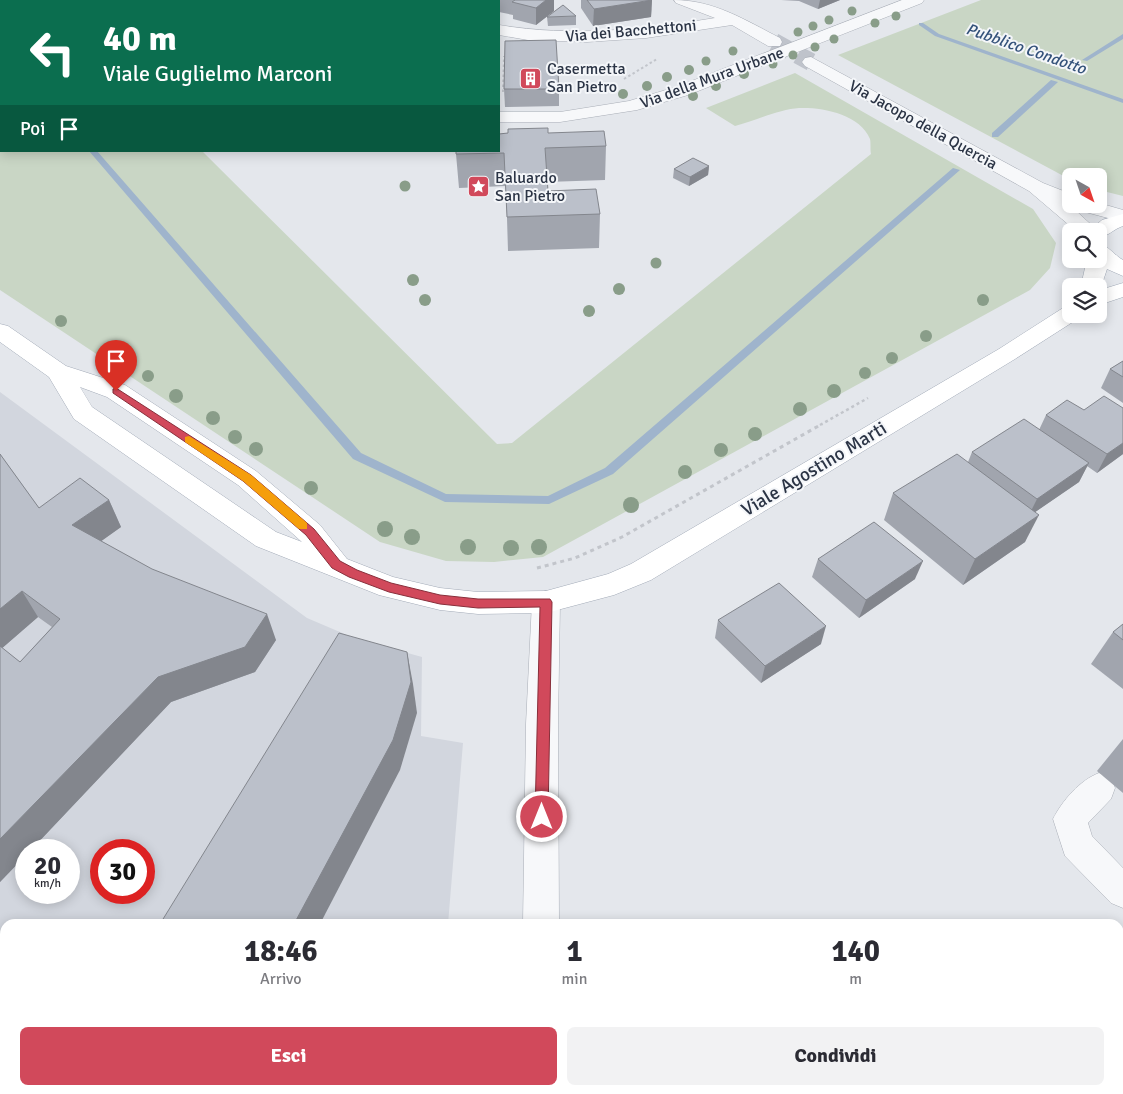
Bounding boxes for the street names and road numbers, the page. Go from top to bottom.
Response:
street label: Via dei Bacchettoni [565,15,697,47]
street label: Via della Mura Urbane [637,43,787,113]
street label: Via Jacopo della Quercia [845,76,1001,174]
street label: Viale Agostino Marti [737,416,891,522]

